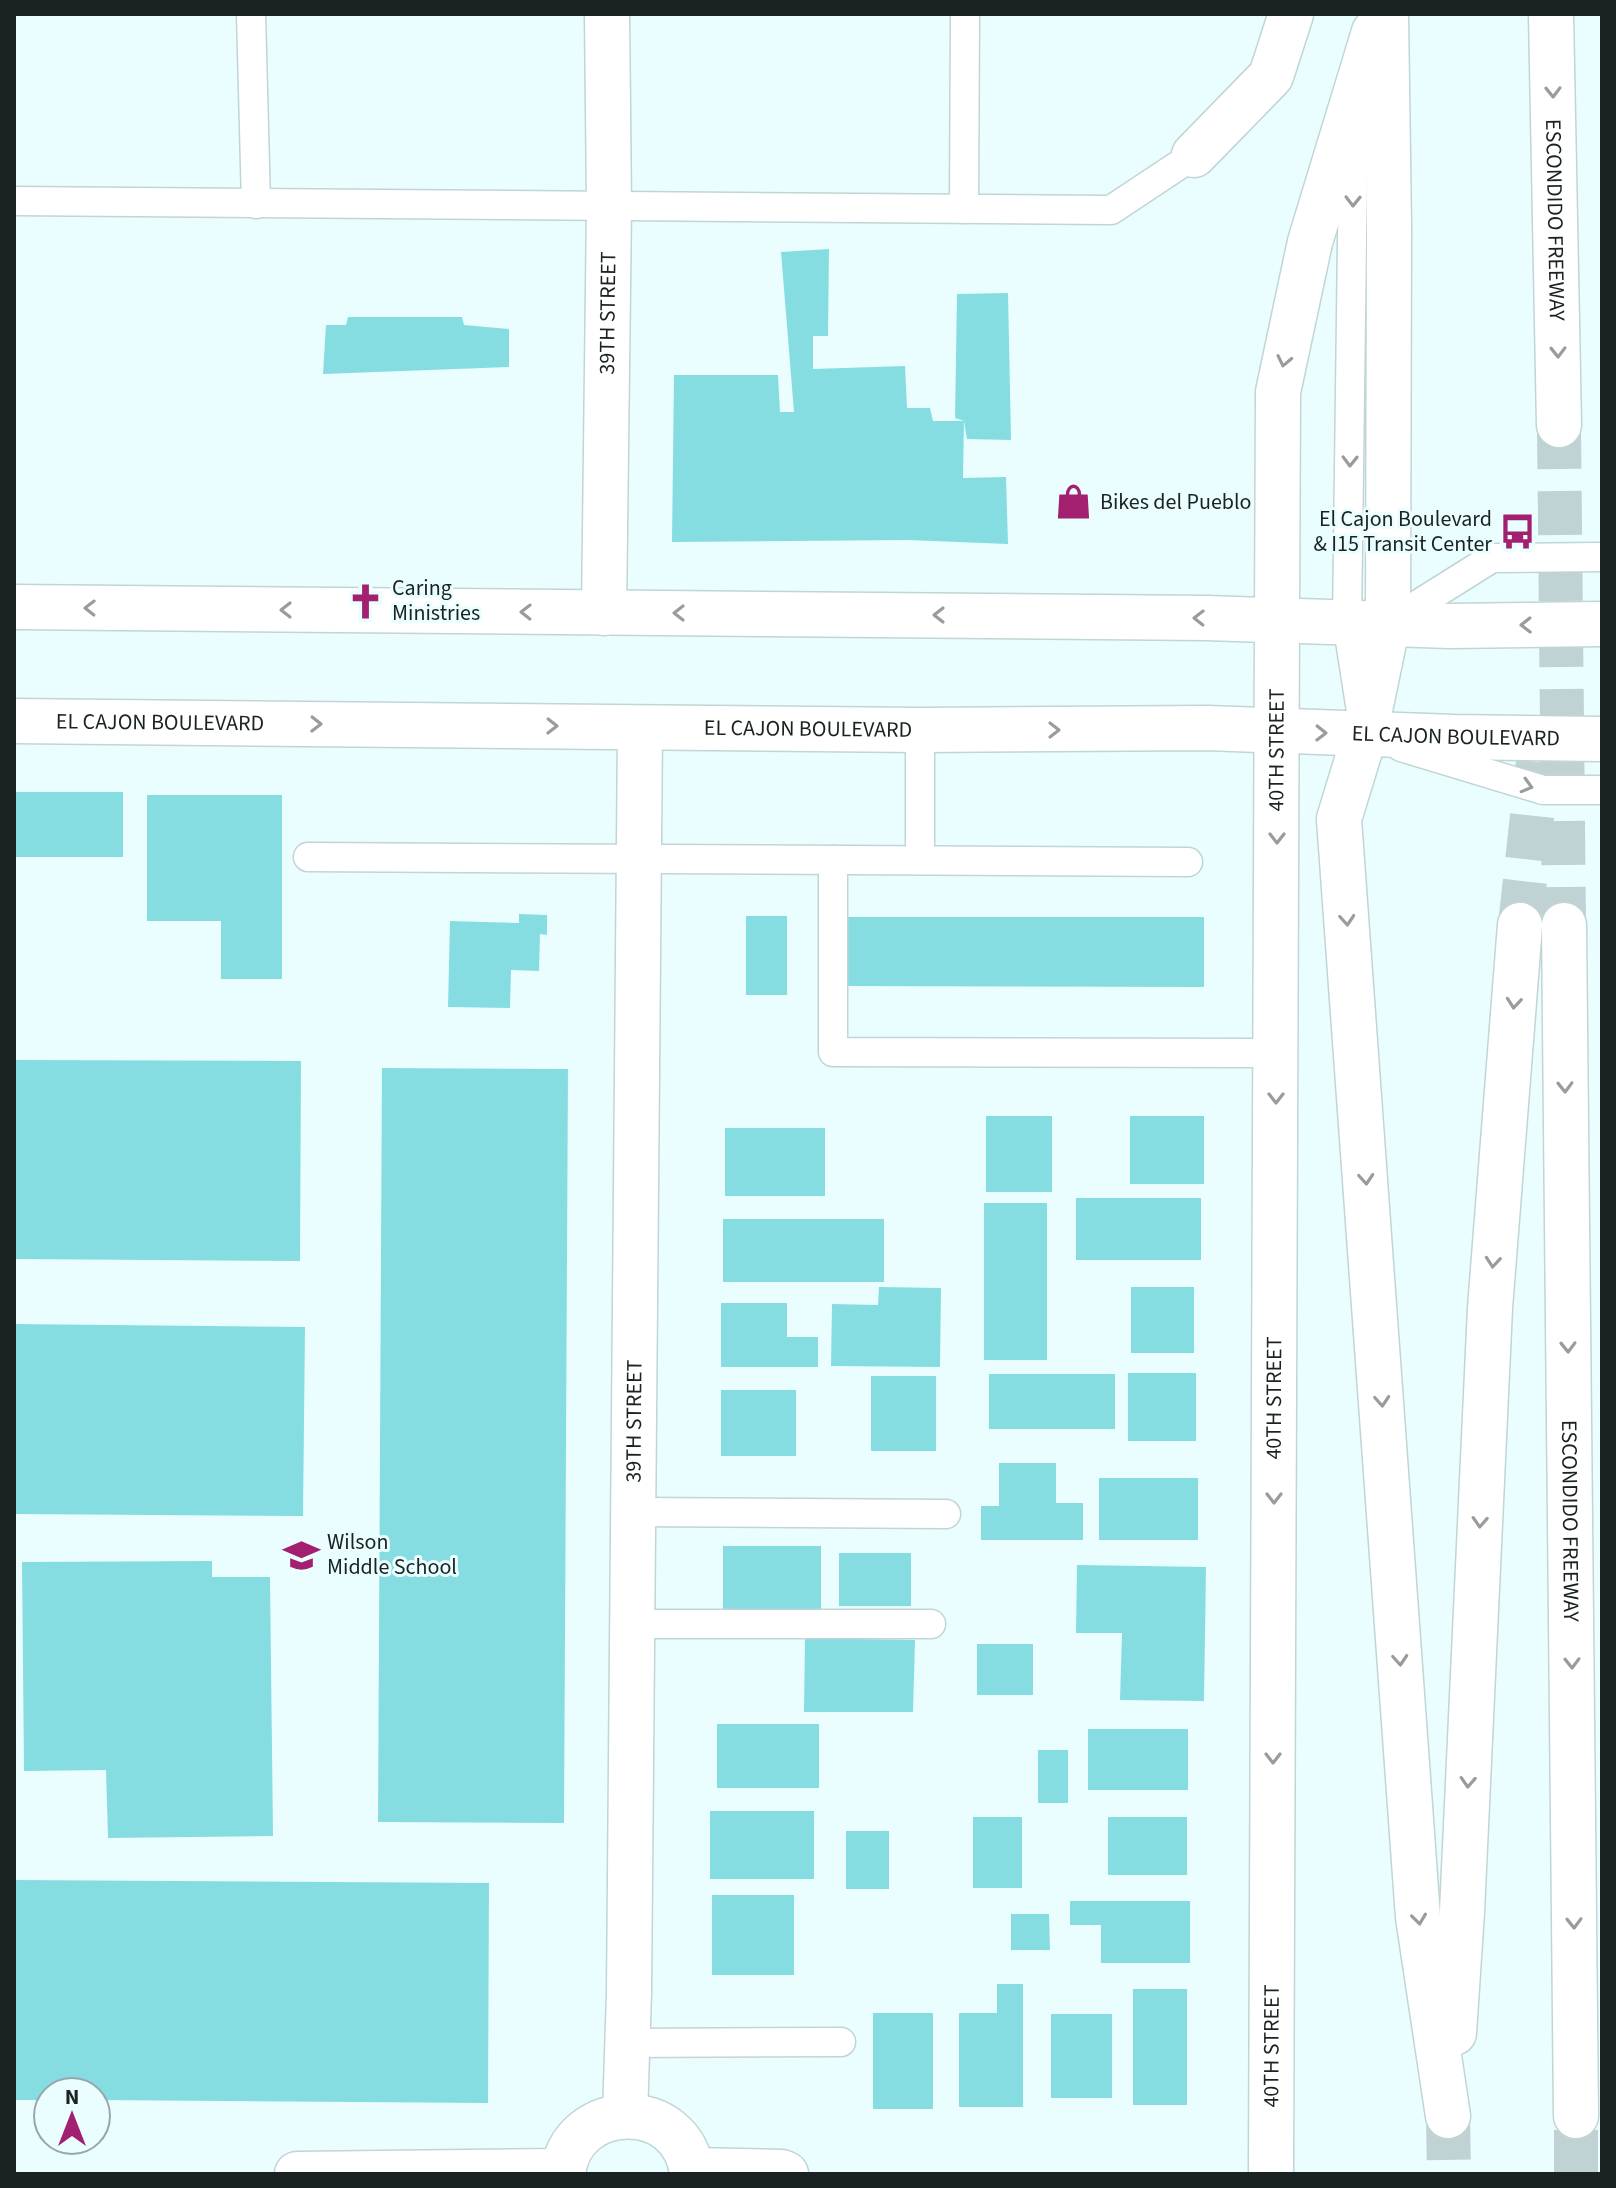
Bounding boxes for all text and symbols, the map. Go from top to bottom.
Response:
one-way arrow [1544,86,1561,99]
street label: ESCONDIDO FREEWAY [1537,119,1573,322]
one-way arrow [1344,195,1362,208]
street label: 39TH STREET [591,251,624,375]
one-way arrow [1549,346,1566,359]
one-way arrow [1276,354,1293,368]
one-way arrow [1341,455,1358,468]
shop icon: Bikes del Pueblo [1055,483,1093,521]
place label: Bikes del Pueblo [1100,486,1252,518]
place label: El Cajon Boulevard & I15 Transit Center [1313,503,1492,560]
bus stop icon: El Cajon Boulevard & I15 Transit Center [1499,513,1537,551]
place label: Caring Ministries [392,572,480,629]
church icon: Caring Ministries [347,582,385,620]
one-way arrow [83,599,96,617]
one-way arrow [279,601,292,619]
one-way arrow [519,603,532,621]
one-way arrow [672,604,685,622]
one-way arrow [932,607,945,624]
one-way arrow [1192,609,1205,627]
one-way arrow [1519,616,1532,634]
street label: 40TH STREET [1260,688,1293,812]
street label: EL CAJON BOULEVARD [56,705,264,739]
street label: EL CAJON BOULEVARD [704,712,912,746]
one-way arrow [310,715,323,733]
one-way arrow [546,717,559,735]
street label: EL CAJON BOULEVARD [1351,717,1560,754]
one-way arrow [1048,721,1061,739]
one-way arrow [1315,724,1328,742]
one-way arrow [1519,776,1533,793]
one-way arrow [1268,832,1286,845]
one-way arrow [1338,914,1355,927]
one-way arrow [1506,997,1523,1010]
one-way arrow [1557,1081,1574,1094]
one-way arrow [1267,1092,1285,1105]
one-way arrow [1357,1173,1374,1186]
one-way arrow [1485,1256,1502,1269]
street label: 40TH STREET [1258,1336,1290,1460]
one-way arrow [1559,1341,1577,1354]
street label: 39TH STREET [617,1359,651,1483]
one-way arrow [1373,1395,1390,1408]
street label: ESCONDIDO FREEWAY [1553,1420,1587,1623]
one-way arrow [1265,1492,1283,1505]
one-way arrow [1472,1516,1489,1529]
place label: Wilson Middle School [327,1526,457,1583]
school or university icon: Wilson Middle School [282,1536,320,1574]
one-way arrow [1391,1654,1408,1667]
one-way arrow [1563,1657,1580,1670]
one-way arrow [1264,1752,1282,1765]
one-way arrow [1460,1776,1477,1789]
one-way arrow [1410,1912,1427,1926]
one-way arrow [1566,1917,1583,1930]
street label: 40TH STREET [1255,1984,1288,2108]
north arrow [32,2076,112,2156]
text: N [65,2081,79,2113]

